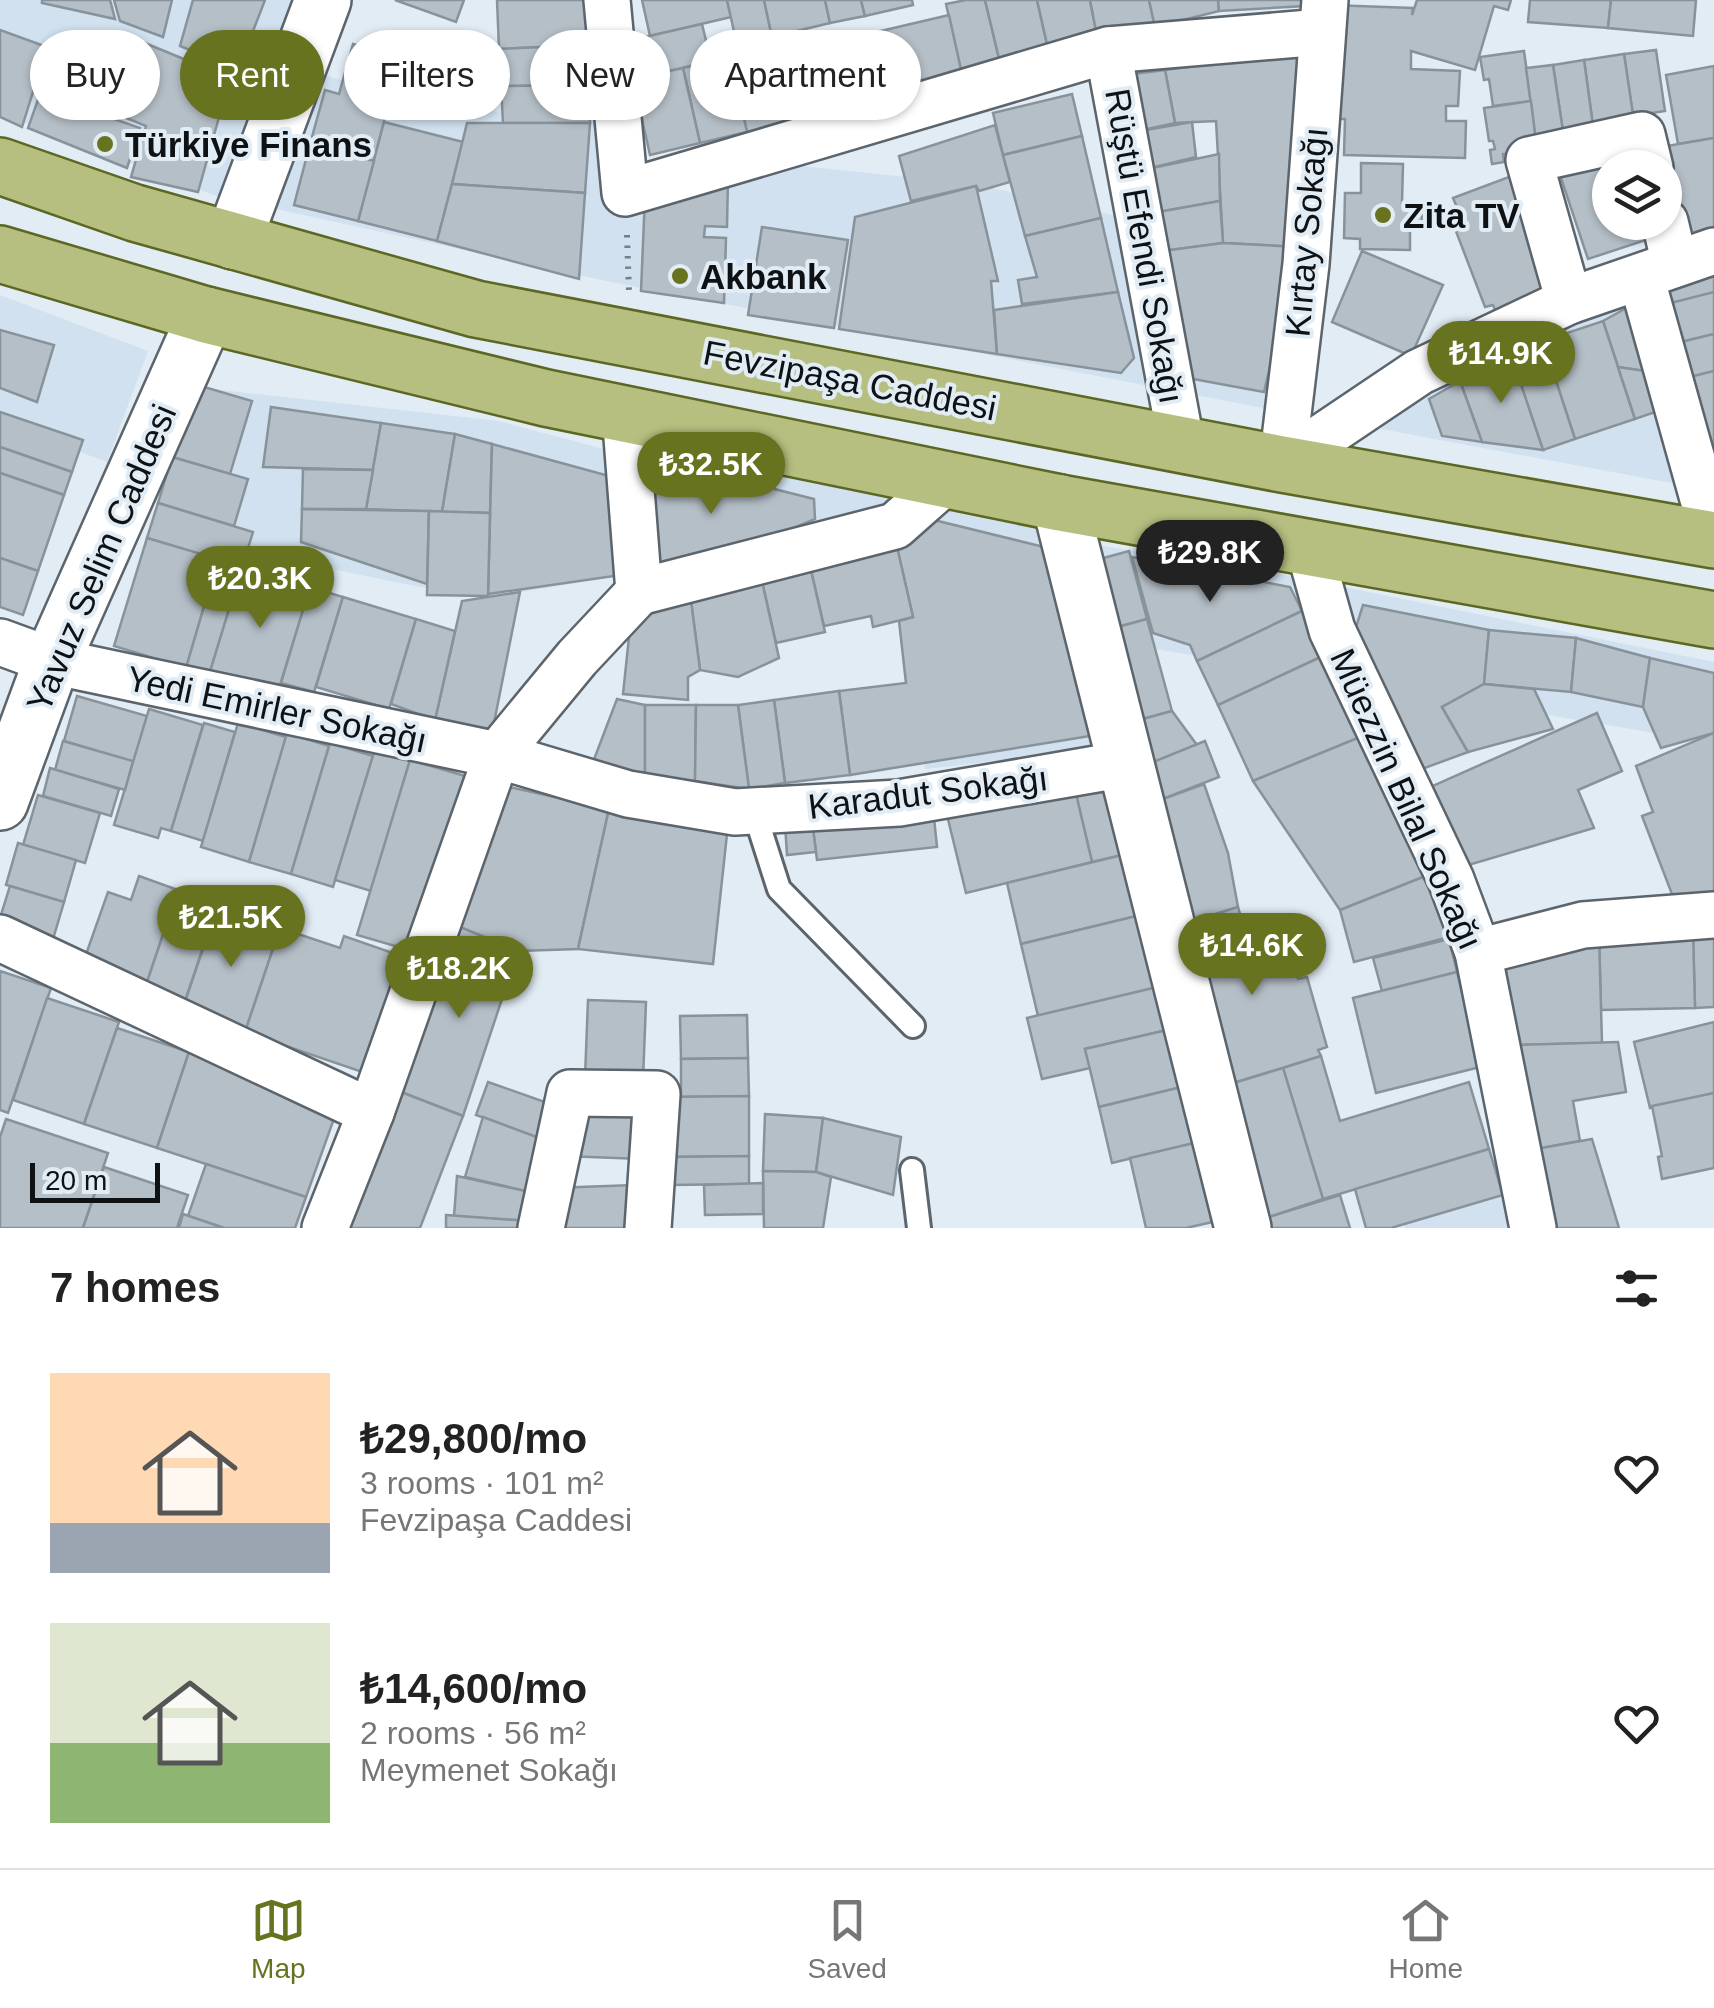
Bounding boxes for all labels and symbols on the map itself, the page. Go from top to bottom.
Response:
street label: Rüştü Efendi Sokağı [1098,85,1192,407]
place label: Türkiye Finans [125,125,372,164]
street label: Kırtay Sokağı [1277,126,1335,338]
marker: Türkiye Finans [94,133,116,155]
place label: Zita TV [1403,196,1520,235]
marker: Zita TV [1372,204,1394,226]
place label: Akbank [700,257,827,296]
marker: Akbank [669,265,691,287]
pin: ₺14.9K [1420,321,1582,406]
street label: Fevzipaşa Caddesi [700,332,1000,428]
street label: Yavuz Selim Caddesi [19,398,183,718]
pin: ₺32.5K [630,432,792,517]
pin: ₺29.8K [1129,520,1291,605]
pin: ₺20.3K [179,546,341,631]
street label: Müezzin Bilal Sokağı [1323,643,1491,955]
street label: Yedi Emirler Sokağı [123,658,431,760]
street label: Karadut Sokağı [806,758,1050,826]
pin: ₺21.5K [150,885,312,970]
pin: ₺14.6K [1171,913,1333,998]
pin: ₺18.2K [378,936,540,1021]
scale bar [30,1158,160,1202]

